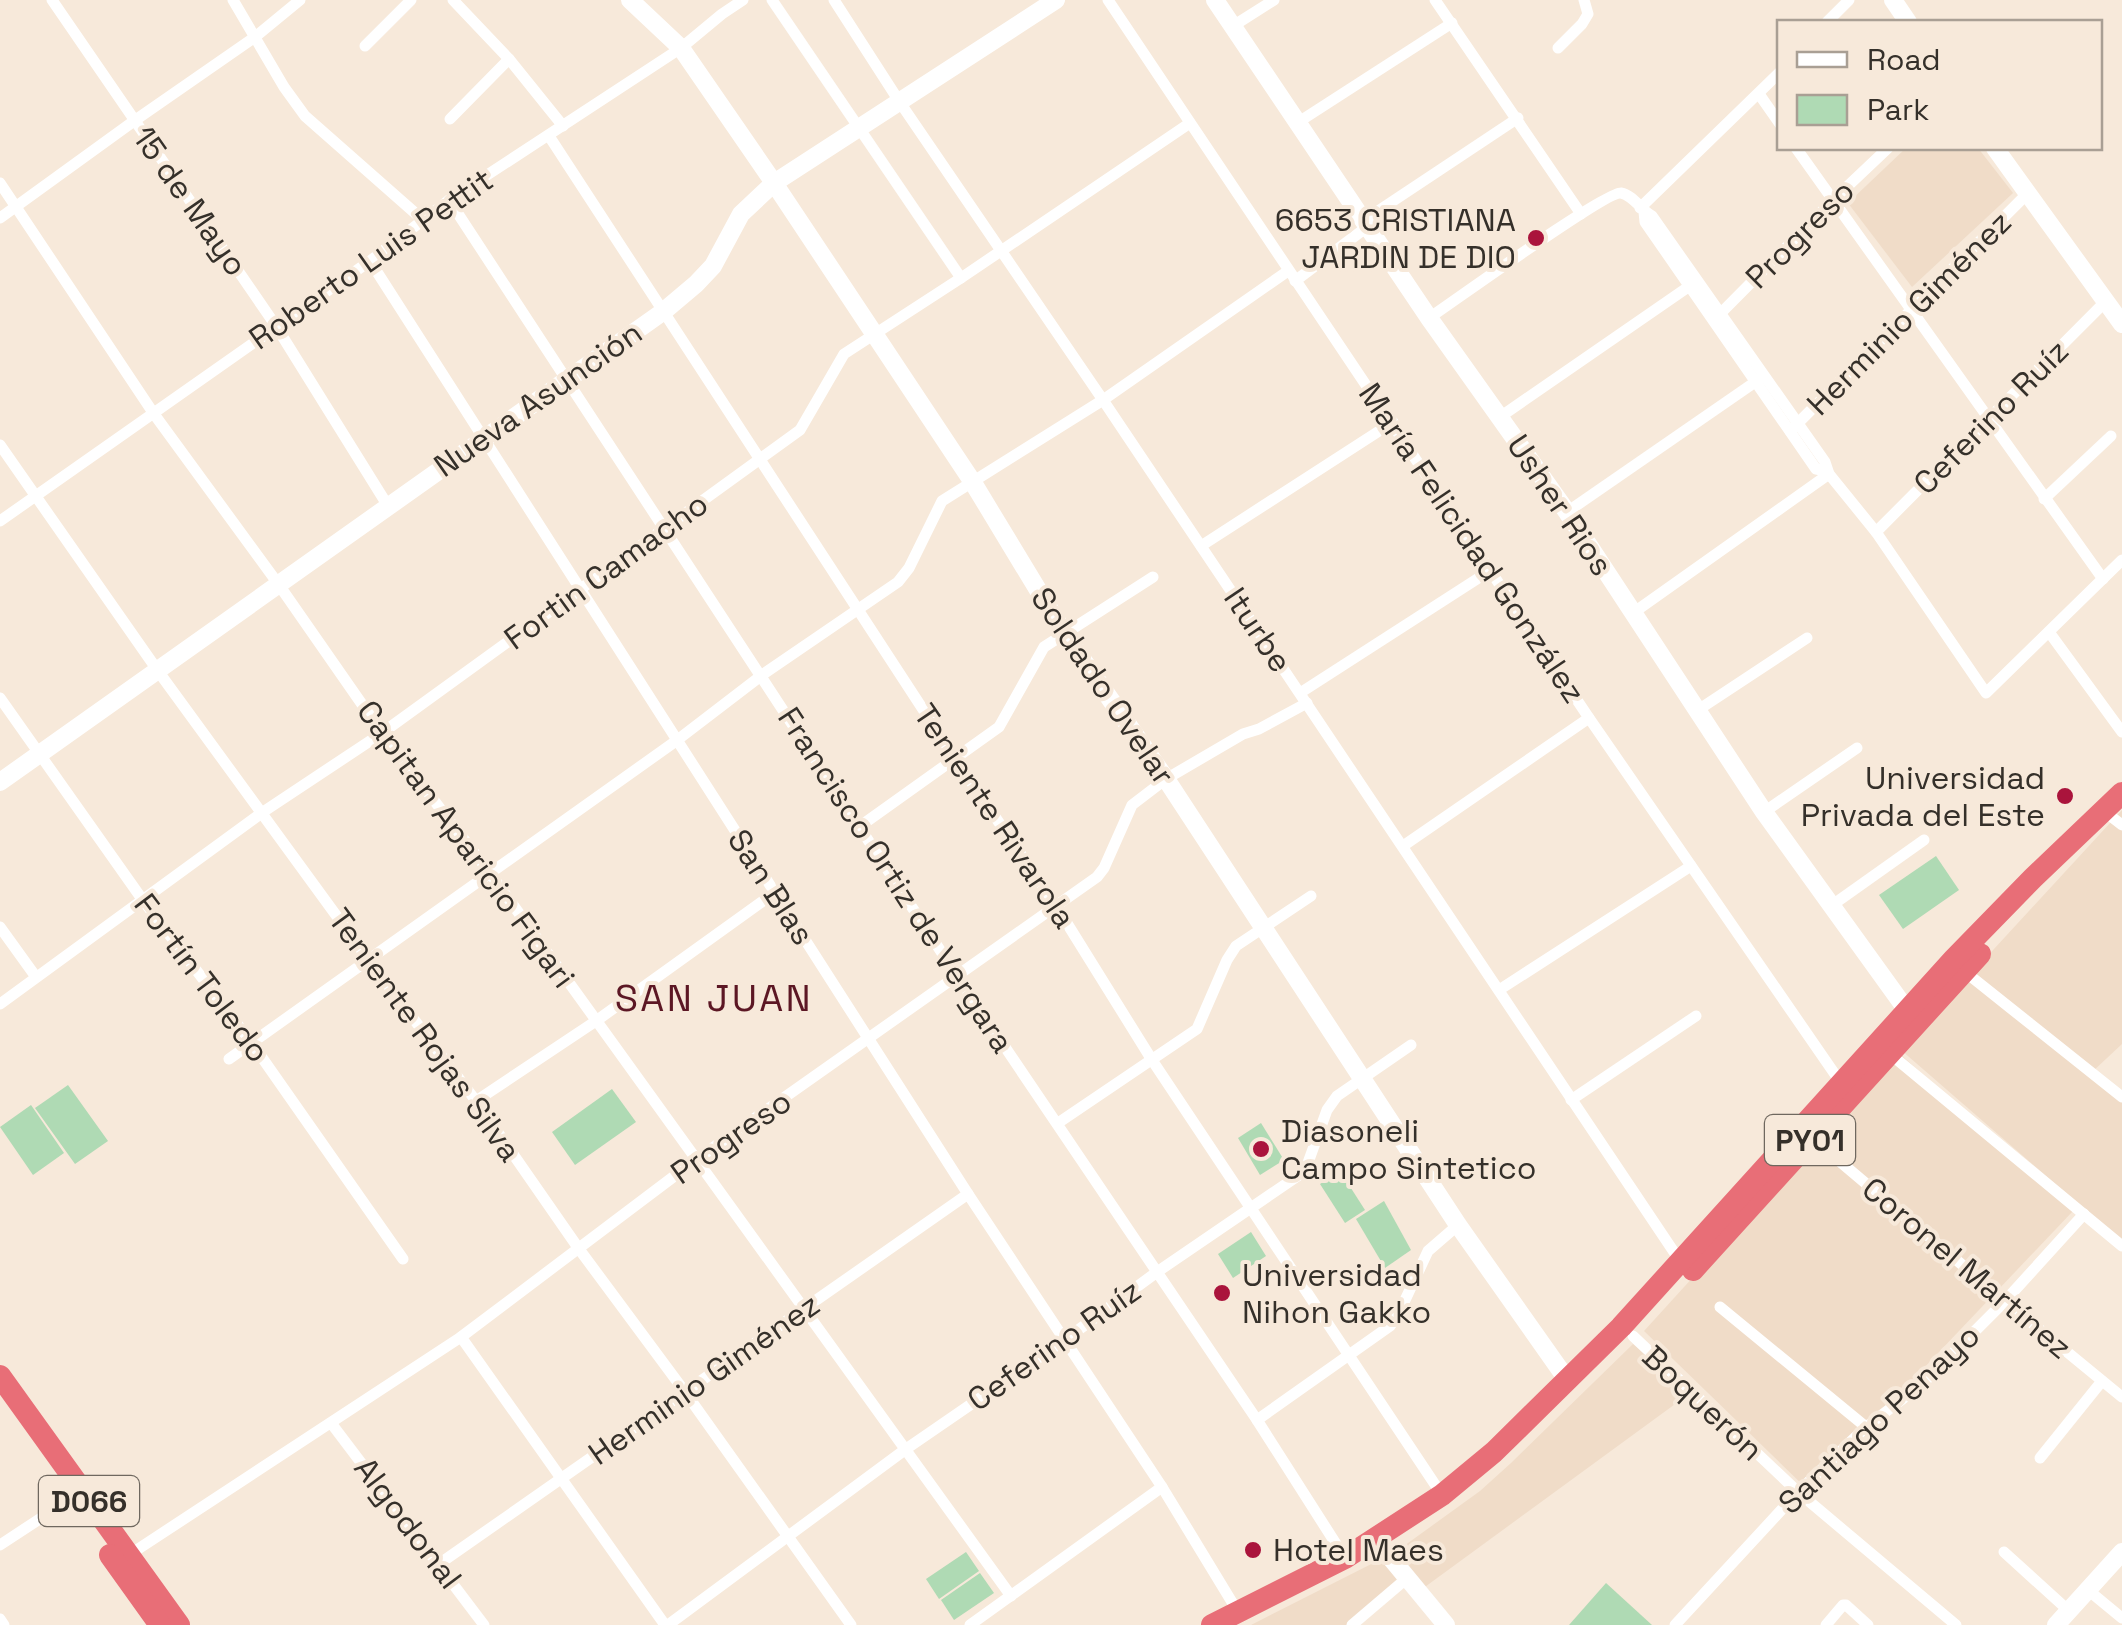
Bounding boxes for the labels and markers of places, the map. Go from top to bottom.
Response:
place label: 6653 CRISTIANA JARDIN DE DIO [1275,200,1516,277]
marker: 6653 CRISTIANA JARDIN DE DIO [1525,227,1547,249]
place label: Universidad Privada del Este [1801,758,2045,835]
marker: Universidad Privada del Este [2054,785,2076,807]
place label: Diasoneli Campo Sintetico [1281,1111,1537,1188]
marker: Diasoneli Campo Sintetico [1250,1138,1272,1160]
place label: Universidad Nihon Gakko [1242,1255,1431,1332]
marker: Universidad Nihon Gakko [1211,1282,1233,1304]
place label: Hotel Maes [1273,1530,1444,1570]
marker: Hotel Maes [1242,1539,1264,1561]

